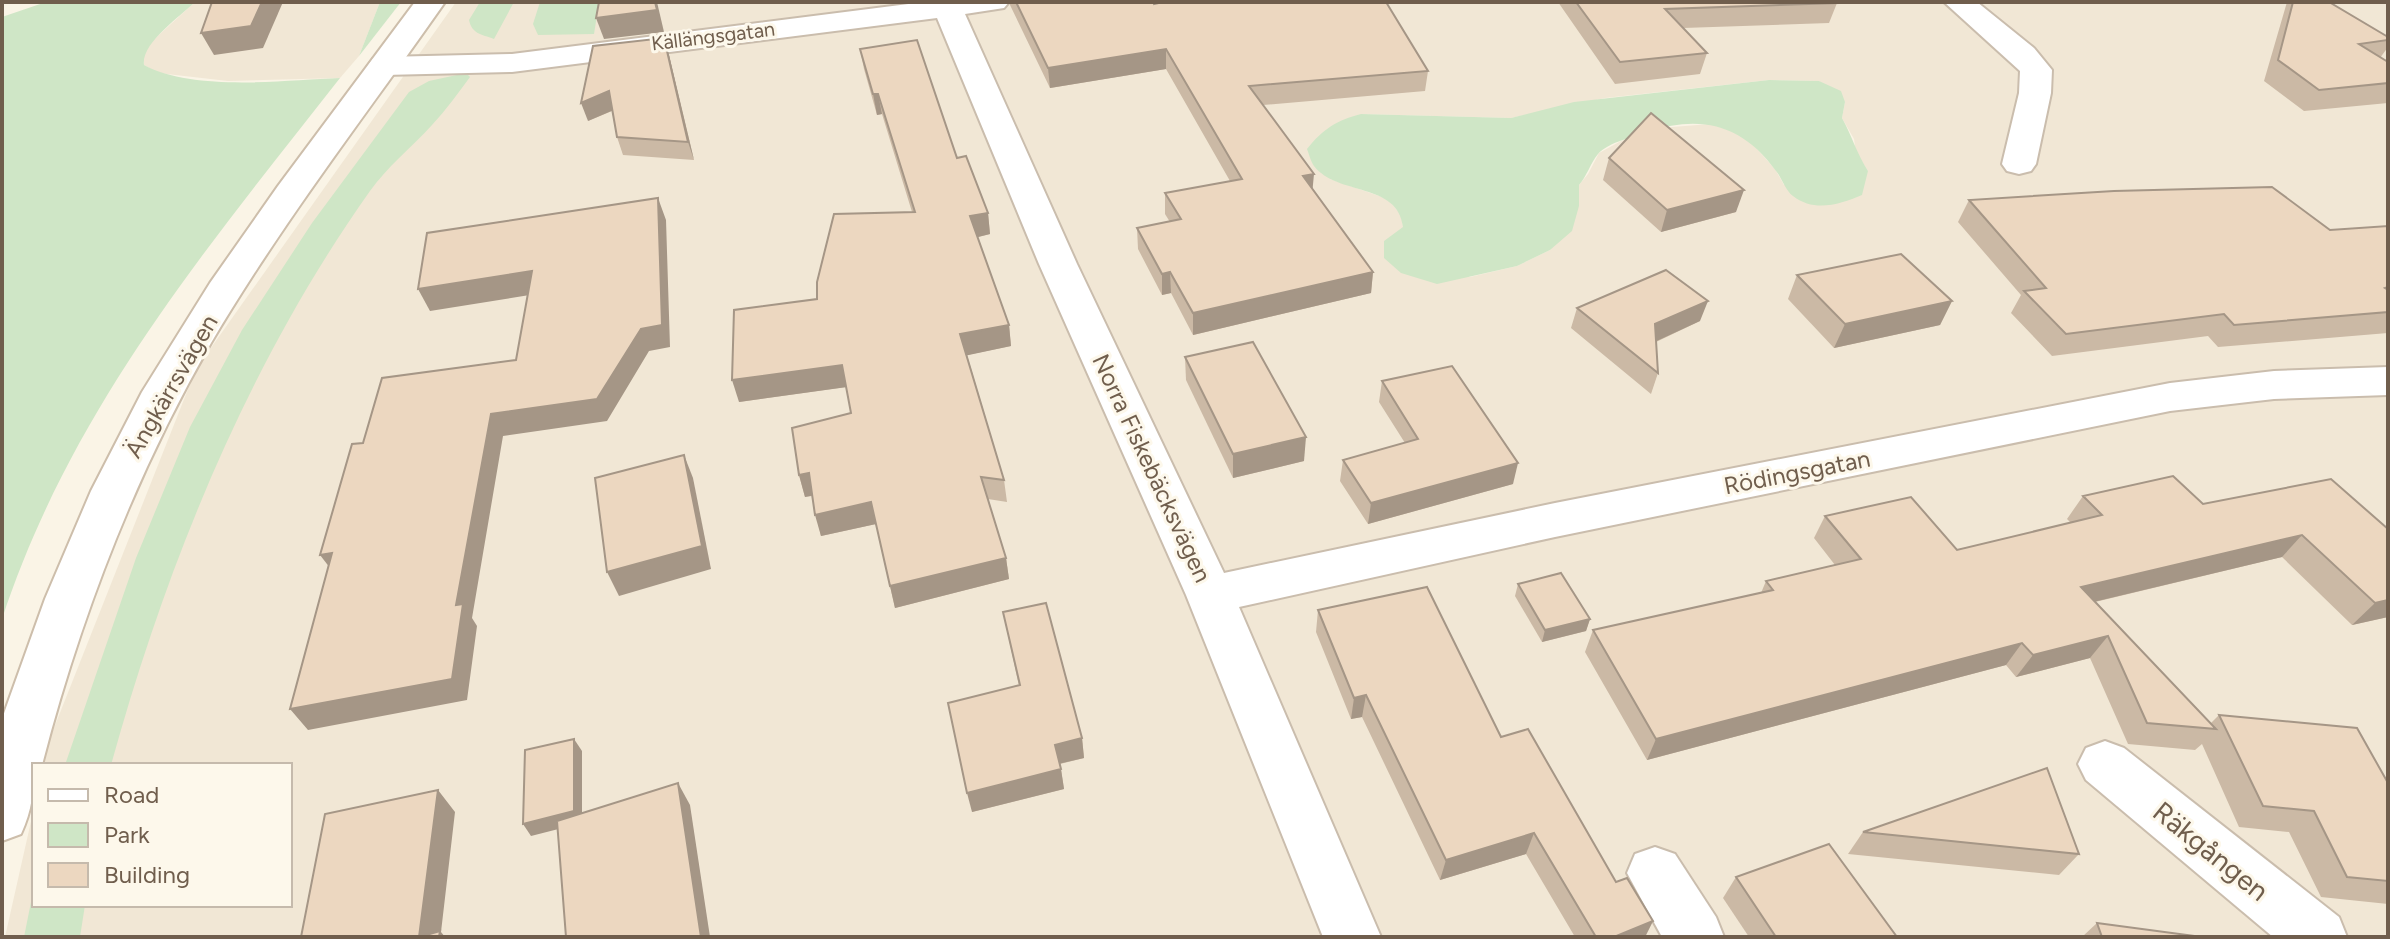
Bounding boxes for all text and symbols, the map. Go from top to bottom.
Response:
street label: Källängsgatan [650,17,776,55]
street label: Ängkärrsvägen [118,309,224,463]
street label: Norra Fiskebäcksvägen [1086,349,1218,587]
street label: Rödingsgatan [1721,444,1873,500]
legend [32,763,292,907]
text: Road [104,780,159,809]
street label: Räkgången [2146,794,2276,908]
text: Park [104,820,150,849]
text: Building [104,860,190,889]

